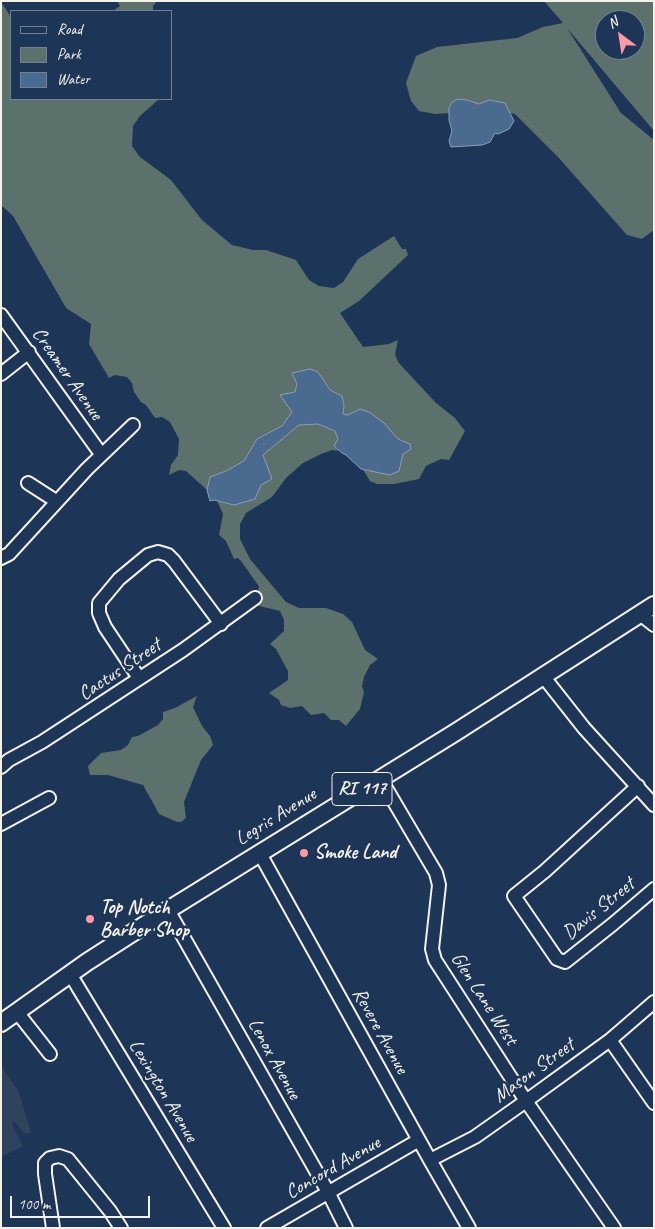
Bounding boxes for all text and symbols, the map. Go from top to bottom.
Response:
legend [10,10,172,100]
north arrow [595,10,645,60]
text: N [604,13,621,32]
text: Road [57,20,82,39]
text: Park [57,45,81,64]
text: Water [57,70,90,89]
street label: Creamer Avenue [26,323,108,425]
street label: Cactus Street [74,634,166,706]
road number: RI 117 [332,772,392,806]
street label: Legris Avenue [231,783,321,851]
place label: Smoke Land [314,841,397,865]
marker: Smoke Land [298,847,310,859]
street label: Davis Street [558,873,640,945]
place label: Top Notch Barber Shop [100,896,189,943]
marker: Top Notch Barber Shop [84,913,96,925]
street label: Glen Lane West [445,948,523,1050]
street label: Revere Avenue [347,984,413,1078]
street label: Lenox Avenue [242,1014,306,1104]
street label: Mason Street [489,1034,579,1108]
street label: Lexington Avenue [123,1035,203,1147]
street label: Concord Avenue [281,1131,385,1205]
scale bar [12,1186,152,1218]
text: 100 m [18,1195,50,1214]

